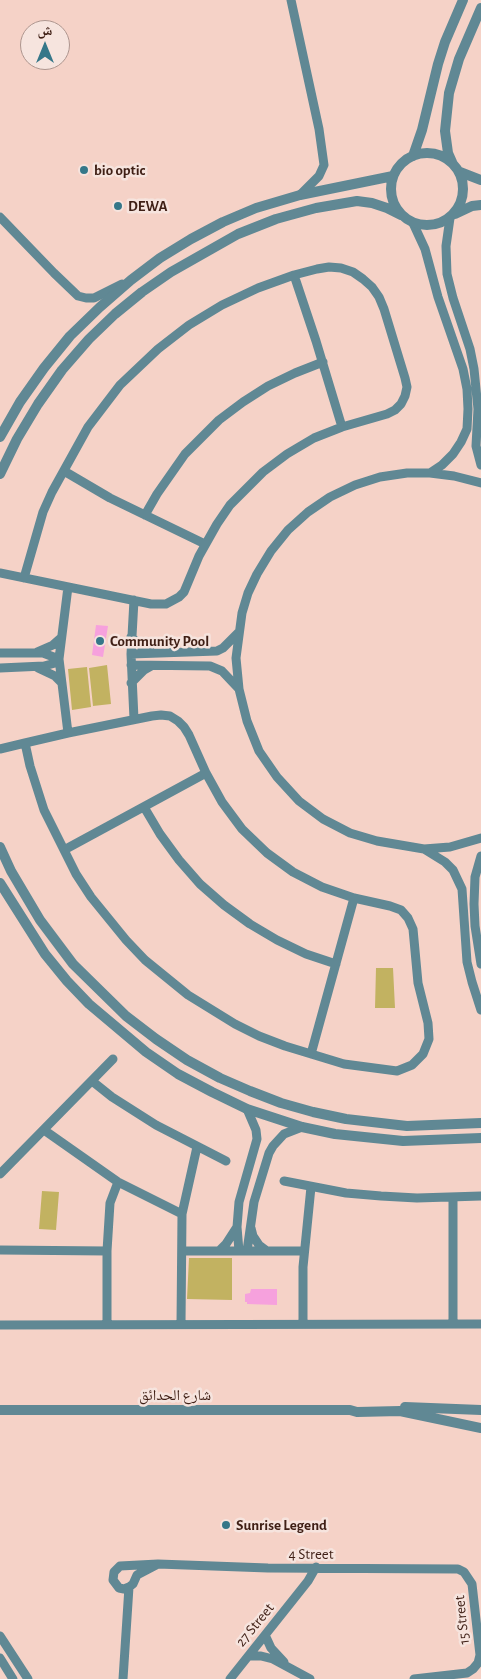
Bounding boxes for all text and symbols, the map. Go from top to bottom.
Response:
north arrow [20,20,70,70]
text: ش [38,24,52,38]
place label: bio optic [94,161,145,179]
marker: bio optic [78,164,90,176]
place label: DEWA [128,197,167,215]
marker: DEWA [112,200,124,212]
place label: Community Pool [110,632,209,650]
marker: Community Pool [94,635,106,647]
street label: شارع الحدائق [139,1386,211,1404]
place label: Sunrise Legend [236,1516,327,1534]
marker: Sunrise Legend [220,1519,232,1531]
street label: 4 Street [289,1545,333,1563]
street label: 15 Street [450,1595,474,1645]
street label: 27 Street [232,1600,278,1650]

